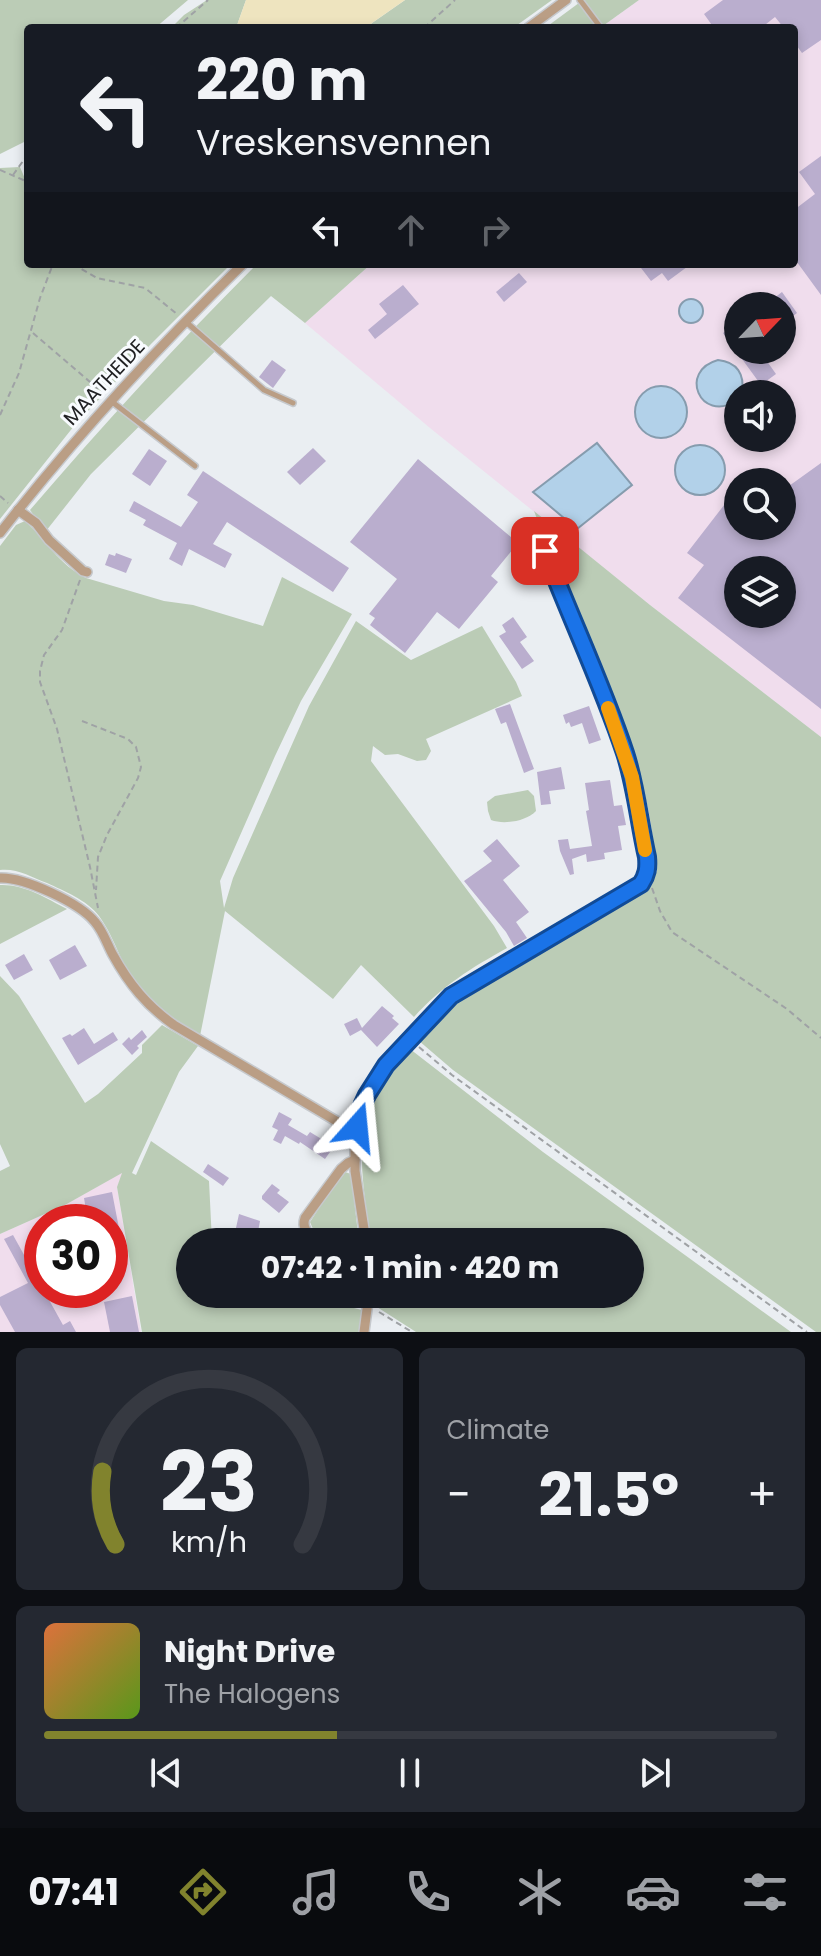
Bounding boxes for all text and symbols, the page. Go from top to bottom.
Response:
text: 220 m [196,41,368,120]
icon: left [64,56,168,160]
text: Vreskensvennen [196,117,492,168]
icon: left [305,208,349,252]
icon: ahead [389,208,433,252]
icon: right [473,208,517,252]
north arrow [724,292,796,364]
map controls [724,292,796,628]
street label: MAATHEIDE [57,333,151,431]
button: sound [724,380,796,452]
button: search [724,468,796,540]
pin [511,517,579,585]
icon: arrive [523,529,567,573]
button: layers [724,556,796,628]
position arrow [315,1085,399,1169]
speed limit sign: 30 [24,1204,128,1308]
text: 07:42 · 1 min · 420 m [261,1246,559,1289]
text: Climate [447,1412,549,1448]
text: 23 [160,1424,258,1540]
text: 21.5° [539,1453,679,1537]
text: − [447,1464,471,1525]
text: + [747,1464,777,1525]
text: km/h [171,1522,247,1562]
text: Night Drive [164,1630,335,1673]
text: The Halogens [164,1676,340,1712]
icon: previous [144,1751,188,1795]
icon: pause [388,1751,432,1795]
icon: next [633,1751,677,1795]
icon: directions [175,1864,231,1920]
icon: music [288,1864,344,1920]
icon: phone [400,1864,456,1920]
icon: climate [512,1864,568,1920]
icon: car [625,1864,681,1920]
icon: filters [737,1864,793,1920]
text: 07:41 [28,1867,119,1918]

